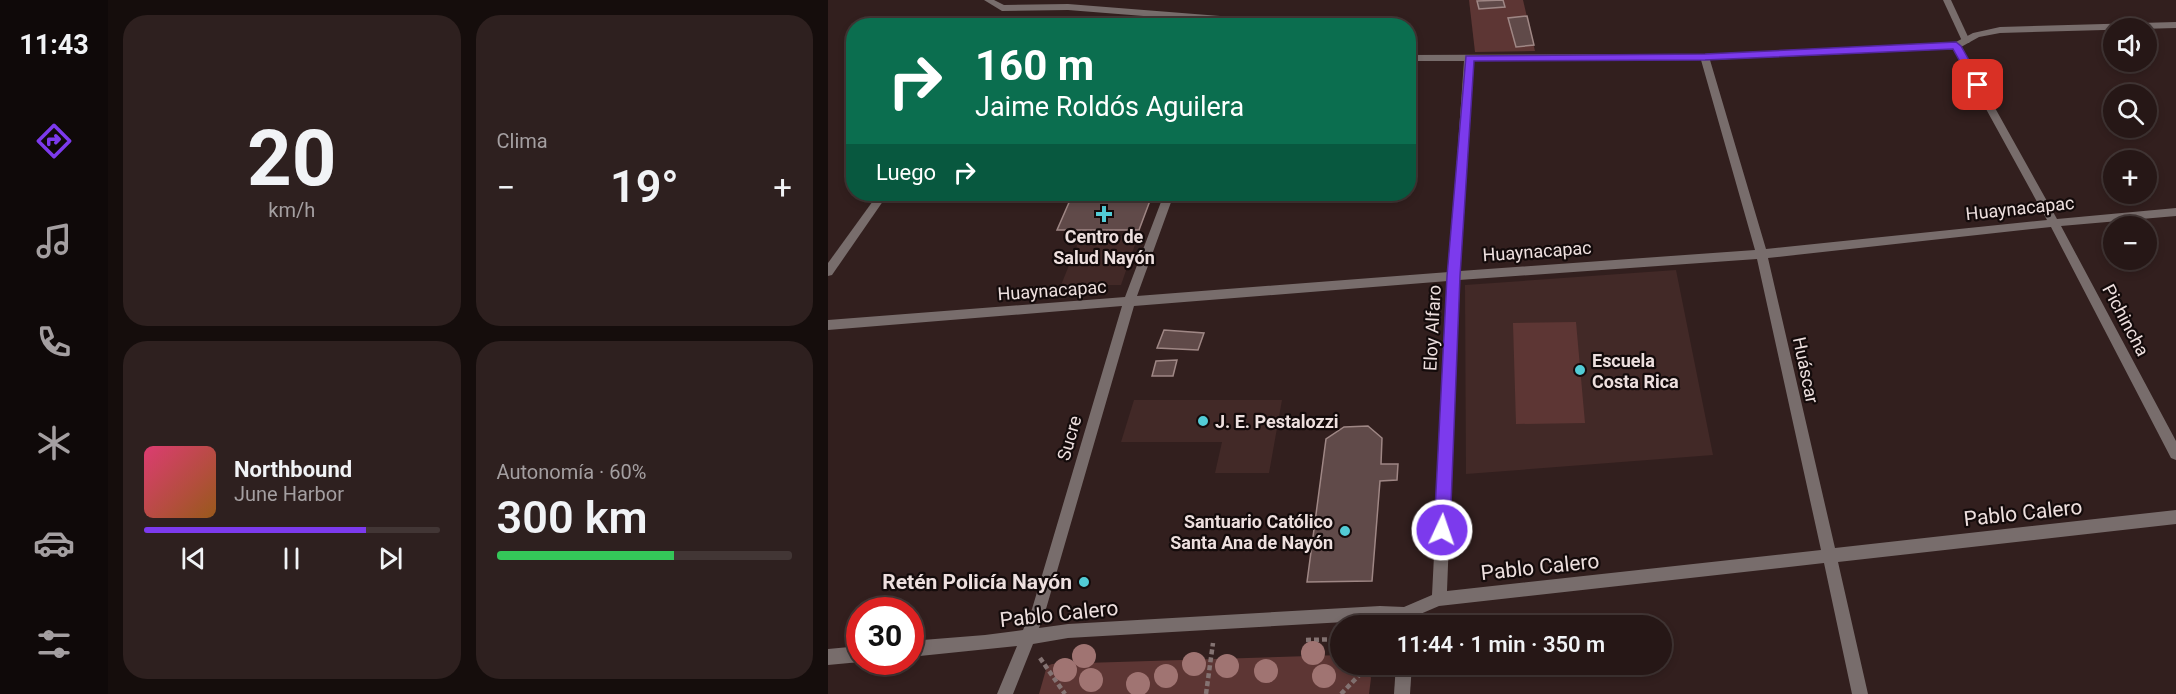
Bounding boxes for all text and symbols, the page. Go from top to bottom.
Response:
map controls [2103,18,2157,270]
button: sound [2103,18,2157,72]
text: 11:43 [19,29,89,61]
text: 160 m [975,41,1094,90]
icon: right [876,42,954,120]
pin [1952,59,2003,110]
icon: arrive [1961,68,1994,101]
button: search [2103,84,2157,138]
text: Jaime Roldós Aguilera [975,91,1244,123]
text: 20 [247,113,337,204]
icon: directions [33,120,75,162]
text: Clima [497,129,548,153]
button: + [2103,150,2157,204]
icon: right [948,156,981,189]
text: 19° [610,160,679,213]
text: Luego [876,160,936,185]
text: − [497,168,515,207]
text: + [773,168,792,207]
street label: Huaynacapac [1965,192,2075,224]
text: km/h [268,198,315,222]
marker: Centro de Salud Nayón [1095,205,1113,223]
button: − [2103,216,2157,270]
icon: music [33,220,75,262]
place label: Centro de Salud Nayón [1053,226,1155,268]
street label: Huaynacapac [1482,237,1592,265]
street label: Huaynacapac [997,276,1107,304]
street label: Pichincha [2098,280,2154,360]
street label: Eloy Alfaro [1419,284,1445,372]
icon: phone [33,321,75,363]
street label: Huáscar [1789,335,1823,405]
place label: Escuela Costa Rica [1592,350,1679,392]
marker: Escuela Costa Rica [1573,363,1587,377]
place label: J. E. Pestalozzi [1215,411,1339,432]
street label: Sucre [1053,413,1085,463]
marker: J. E. Pestalozzi [1196,414,1210,428]
icon: climate [33,422,75,464]
text: Northbound [234,457,352,482]
text: Autonomía · 60% [497,460,646,484]
text: June Harbor [234,482,344,506]
text: 300 km [497,491,648,544]
street label: Pablo Calero [1963,495,2083,531]
position arrow [1410,498,1474,562]
place label: Santuario Católico Santa Ana de Nayón [1170,511,1333,553]
icon: car [33,522,75,564]
marker: Santuario Católico Santa Ana de Nayón [1338,524,1352,538]
icon: previous [177,542,210,575]
icon: pause [275,542,308,575]
icon: next [374,542,407,575]
street label: Pablo Calero [1480,549,1600,585]
place label: Retén Policía Nayón [882,570,1072,594]
marker: Retén Policía Nayón [1077,575,1091,589]
street label: Pablo Calero [999,596,1119,632]
speed limit sign: 30 [846,597,924,675]
icon: filters [33,623,75,665]
text: 11:44 · 1 min · 350 m [1397,632,1605,657]

